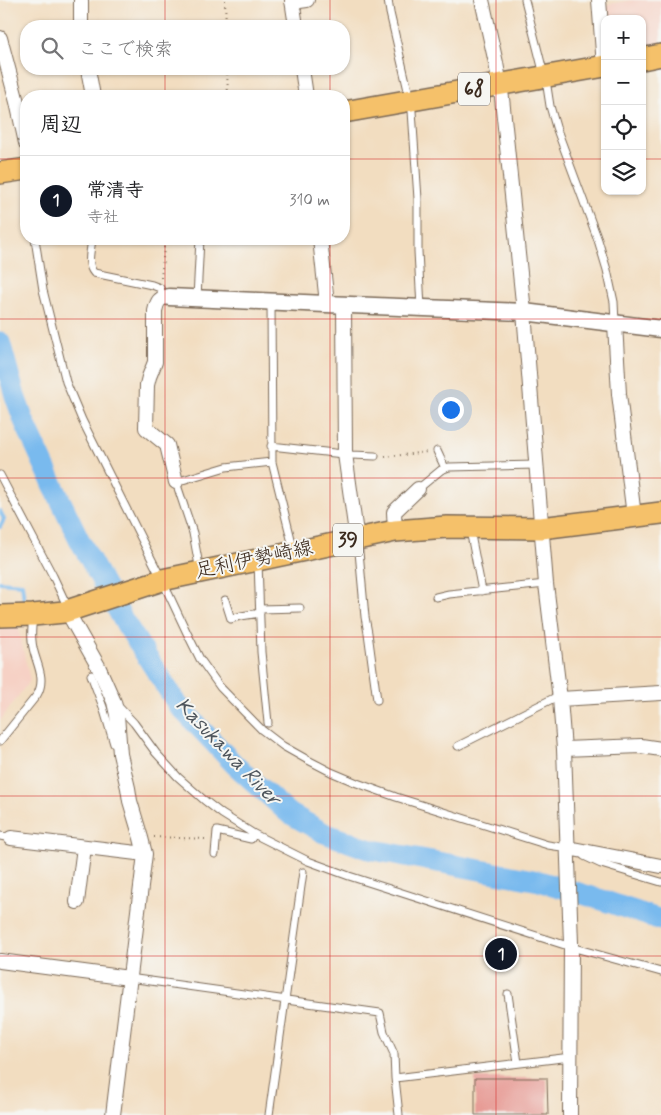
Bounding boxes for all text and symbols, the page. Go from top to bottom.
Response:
map controls [601,15,646,195]
button: + [601,15,646,60]
search box [20,20,350,75]
icon: search [38,34,66,62]
text: ここで検索 [78,37,173,62]
button: − [601,60,646,105]
road number: 68 [458,72,490,106]
button: locate [601,105,646,150]
text: 周辺 [40,111,82,139]
button: layers [601,150,646,195]
text: 常清寺 [87,178,144,203]
text: 1 [52,190,60,211]
text: 310 m [289,190,330,211]
text: 寺社 [87,207,119,228]
your location [438,397,464,423]
road number: 39 [333,524,363,556]
street label: 足利伊勢崎線 [193,534,315,586]
water label: Kasukawa River [169,692,288,814]
pin: 1 [485,935,517,973]

